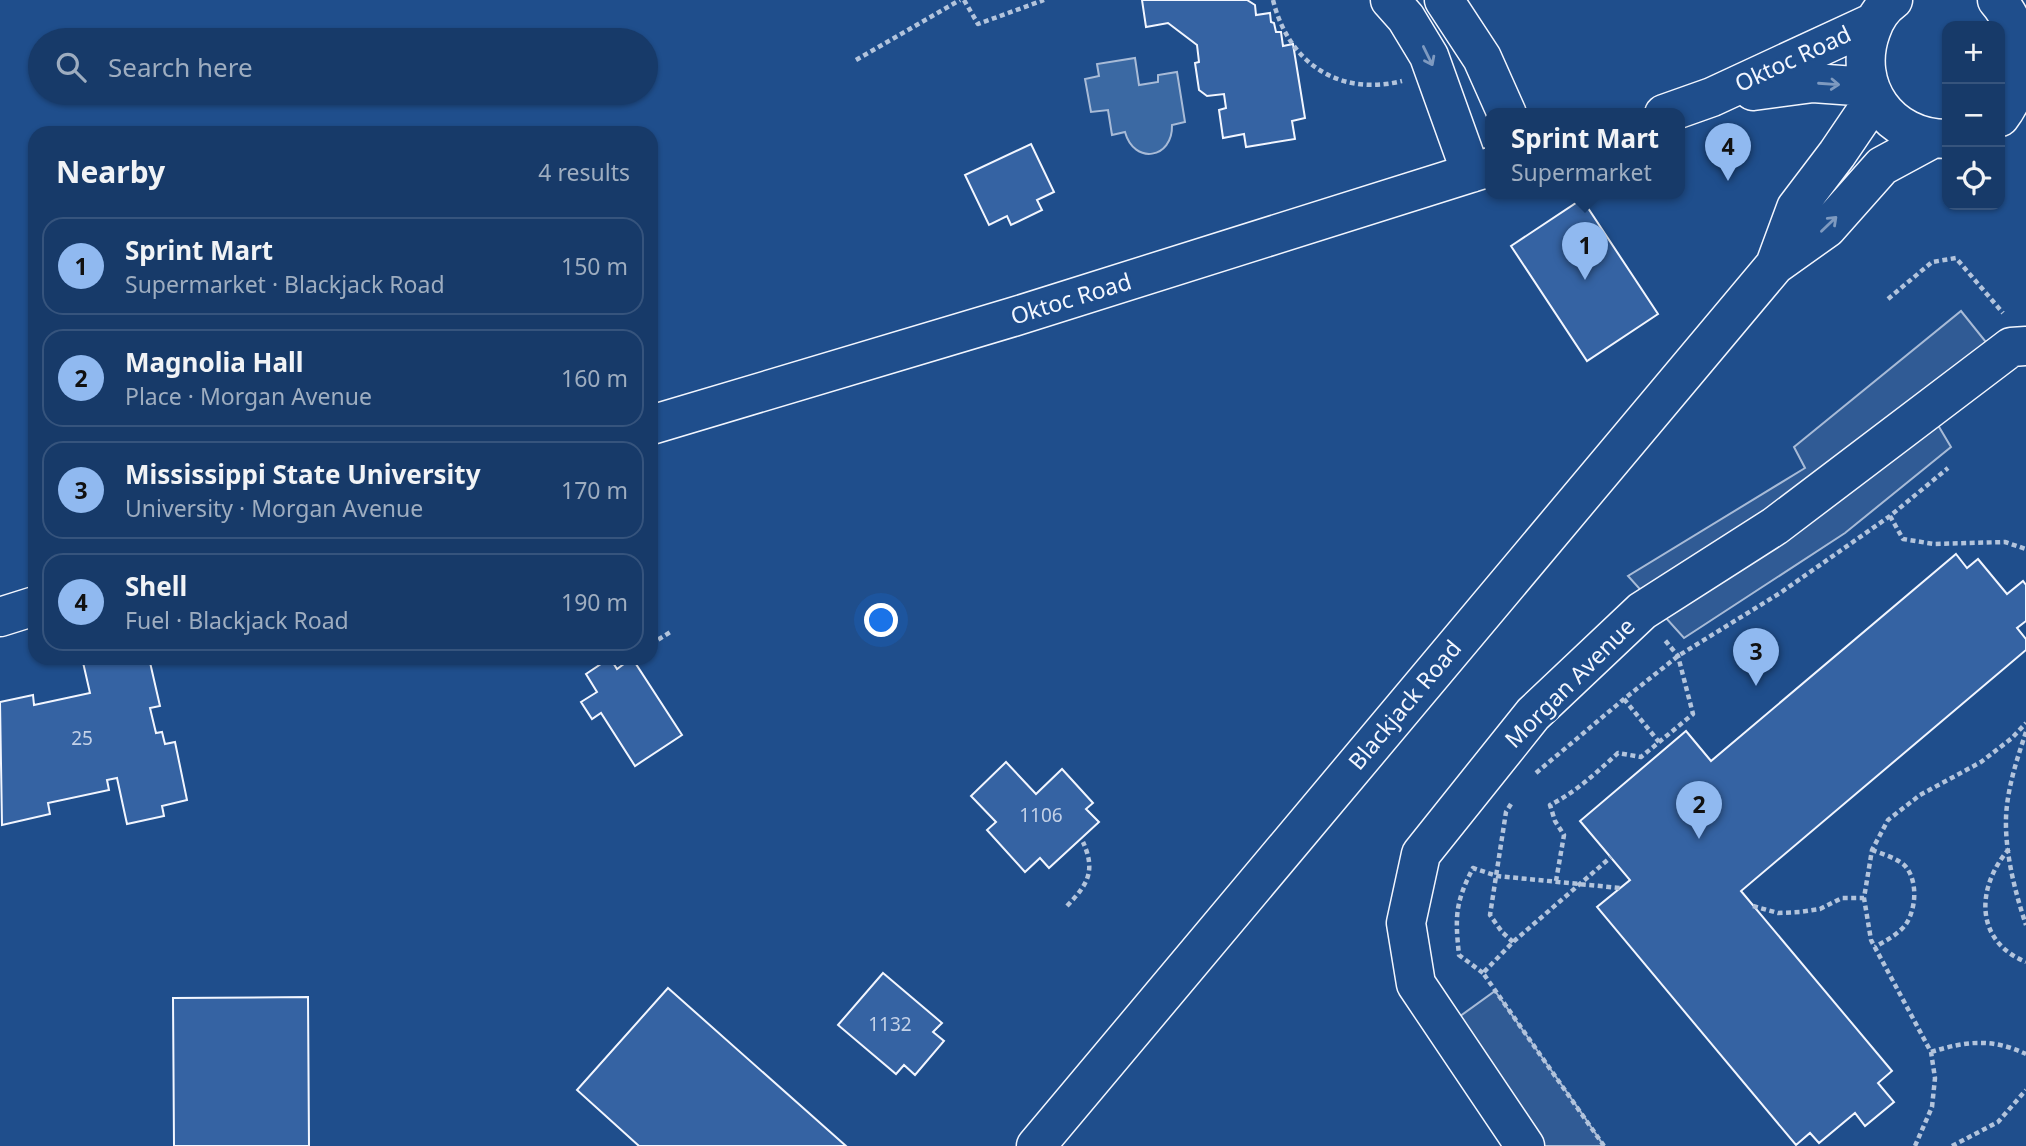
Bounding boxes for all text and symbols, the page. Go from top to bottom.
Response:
street label: Oktoc Road [1729,17,1856,99]
map controls [1942,21,2005,210]
button: + [1942,21,2005,84]
search box [28,28,658,105]
one-way arrow [1422,46,1435,67]
icon: search [52,48,90,86]
text: Search here [108,49,253,85]
one-way arrow [1817,78,1839,91]
button: − [1942,84,2005,147]
popup [1485,108,1685,199]
text: Sprint Mart [1511,120,1659,156]
pin: 4 [1705,123,1751,181]
button: locate [1942,147,2005,210]
text: Nearby [56,151,165,192]
text: 4 results [538,156,630,188]
text: Supermarket [1511,156,1652,188]
one-way arrow [1820,216,1837,233]
pin: 1 [1562,222,1608,280]
text: Sprint Mart [125,232,273,268]
text: 1 [74,250,88,282]
text: 150 m [561,250,628,282]
street label: Oktoc Road [1006,265,1135,332]
text: Supermarket · Blackjack Road [125,268,445,300]
text: Magnolia Hall [125,344,304,380]
text: 2 [74,362,88,394]
text: 160 m [561,362,628,394]
text: Place · Morgan Avenue [125,380,372,412]
text: Mississippi State University [125,456,480,492]
text: 3 [74,474,88,506]
text: 170 m [561,474,628,506]
text: University · Morgan Avenue [125,492,423,524]
text: Shell [125,568,187,604]
text: 4 [74,586,88,618]
text: 190 m [561,586,628,618]
your location [864,603,898,637]
text: Fuel · Blackjack Road [125,604,349,636]
street label: Morgan Avenue [1497,610,1641,754]
pin: 3 [1733,628,1779,686]
street label: Blackjack Road [1340,633,1468,776]
house number: 25 [71,725,93,751]
pin: 2 [1676,781,1722,839]
house number: 1106 [1019,802,1063,828]
house number: 1132 [868,1011,912,1037]

